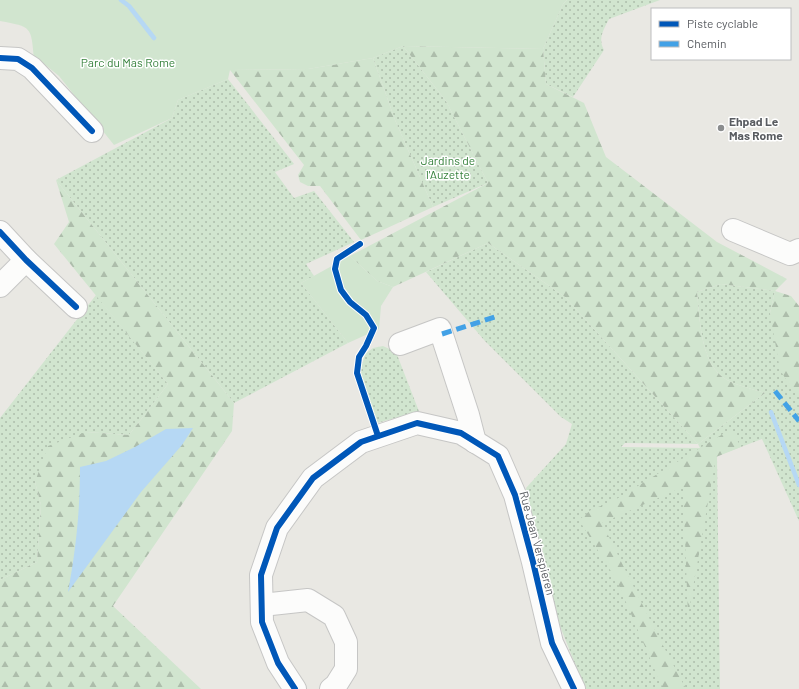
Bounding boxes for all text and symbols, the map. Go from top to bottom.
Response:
legend [651,8,791,60]
text: Piste cyclable [687,16,758,30]
text: Chemin [687,36,727,50]
park label: Parc du Mas Rome [81,55,175,69]
place label: Ehpad Le Mas Rome [729,114,783,142]
marker: Ehpad Le Mas Rome [716,123,726,133]
park label: Jardins de l'Auzette [421,153,475,181]
street label: Rue Jean Verspieren [517,489,559,597]

